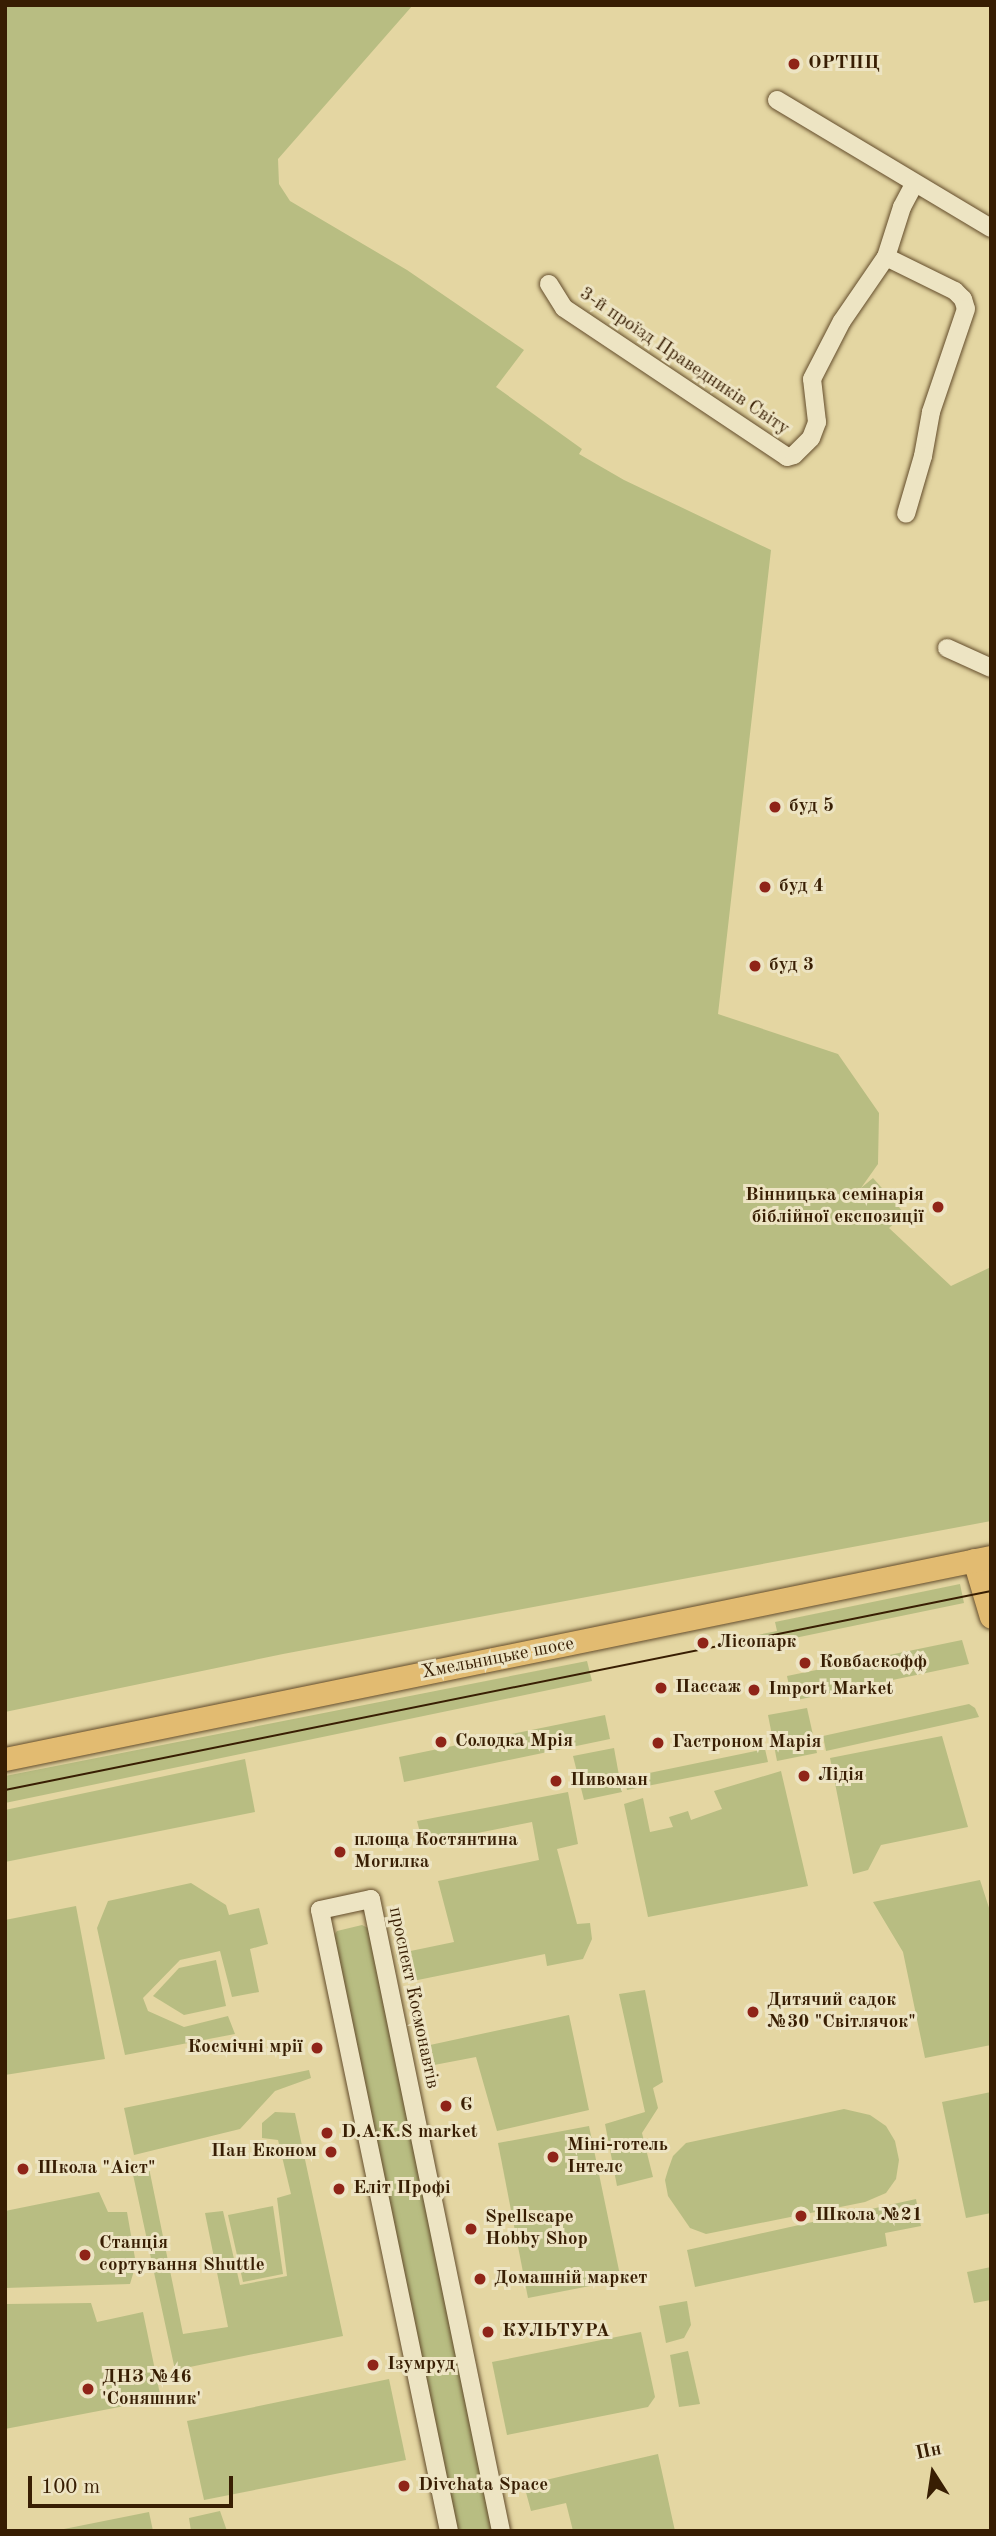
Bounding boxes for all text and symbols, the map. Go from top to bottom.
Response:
place label: ОРТПЦ [808,53,880,75]
marker: ОРТПЦ [786,56,802,72]
street label: 3-й проїзд Праведників Світу [575,283,793,441]
place label: буд 5 [789,796,834,818]
marker: буд 5 [767,799,783,815]
place label: буд 4 [779,876,824,898]
marker: буд 4 [757,879,773,895]
place label: буд 3 [769,955,814,977]
marker: буд 3 [747,958,763,974]
place label: Вінницька семінарія біблійної експозиції [745,1185,924,1229]
marker: Вінницька семінарія біблійної експозиції [930,1199,946,1215]
place label: Лісопарк [717,1632,797,1654]
street label: Хмельницьке шосе [420,1633,576,1685]
marker: Лісопарк [695,1635,711,1651]
place label: Ковбаскофф [819,1652,927,1674]
marker: Ковбаскофф [797,1655,813,1671]
place label: Пассаж [675,1677,741,1699]
place label: Import Market [768,1679,893,1701]
marker: Пассаж [653,1680,669,1696]
marker: Import Market [746,1682,762,1698]
place label: Солодка Мрія [455,1731,573,1753]
place label: Гастроном Марія [672,1732,821,1754]
marker: Солодка Мрія [433,1734,449,1750]
marker: Гастроном Марія [650,1735,666,1751]
place label: Лідія [818,1765,864,1787]
marker: Лідія [796,1768,812,1784]
place label: Пивоман [570,1770,648,1792]
marker: Пивоман [548,1773,564,1789]
place label: площа Костянтина Могилка [354,1830,518,1874]
marker: площа Костянтина Могилка [332,1844,348,1860]
street label: проспект Космонавтів [383,1905,443,2091]
place label: Дитячий садок №30 "Світлячок" [767,1990,916,2034]
marker: Дитячий садок №30 "Світлячок" [745,2004,761,2020]
place label: Космічні мрії [187,2037,303,2059]
marker: Космічні мрії [309,2040,325,2056]
place label: Є [460,2095,472,2117]
marker: Є [438,2098,454,2114]
place label: D.A.K.S market [341,2122,478,2144]
marker: D.A.K.S market [319,2125,335,2141]
place label: Міні-готель Інтелс [567,2135,668,2179]
place label: Пан Економ [211,2141,317,2163]
marker: Пан Економ [323,2144,339,2160]
marker: Міні-готель Інтелс [545,2149,561,2165]
place label: Школа "Аіст" [37,2158,155,2180]
marker: Школа "Аіст" [15,2161,31,2177]
place label: Еліт Профі [353,2178,451,2200]
marker: Еліт Профі [331,2181,347,2197]
place label: Школа №21 [815,2205,923,2227]
place label: Spellscape Hobby Shop [485,2207,588,2251]
marker: Школа №21 [793,2208,809,2224]
marker: Spellscape Hobby Shop [463,2221,479,2237]
place label: Станція сортування Shuttle [99,2233,265,2277]
marker: Станція сортування Shuttle [77,2247,93,2263]
place label: Домашній маркет [494,2268,648,2290]
marker: Домашній маркет [472,2271,488,2287]
place label: КУЛЬТУРА [502,2321,610,2343]
marker: КУЛЬТУРА [480,2324,496,2340]
place label: Ізумруд [387,2354,455,2376]
marker: Ізумруд [365,2357,381,2373]
place label: ДНЗ №46 'Соняшник' [102,2367,201,2411]
marker: ДНЗ №46 'Соняшник' [80,2381,96,2397]
north arrow [898,2438,968,2508]
text: Пн [914,2440,943,2464]
scale bar [32,2462,236,2506]
place label: Divchata Space [418,2475,548,2497]
text: 100 m [41,2477,100,2498]
marker: Divchata Space [396,2478,412,2494]

